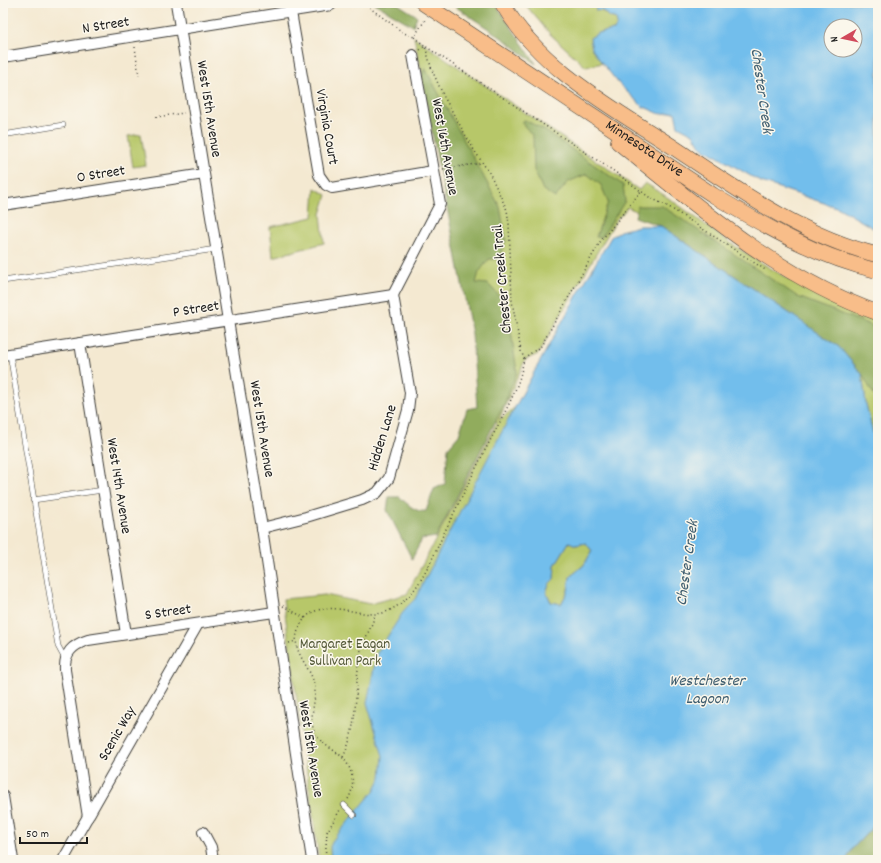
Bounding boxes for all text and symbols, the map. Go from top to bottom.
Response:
street label: N Street [81,11,132,41]
north arrow [823,18,863,58]
text: N [827,35,843,43]
water label: Chester Creek [744,47,779,137]
street label: West 15th Avenue [190,59,227,159]
street label: Virginia Court [309,87,344,167]
street label: West 16th Avenue [425,97,463,198]
street label: Minnesota Drive [600,115,688,184]
street label: O Street [75,160,127,190]
street label: Chester Creek Trail [487,223,519,334]
street label: P Street [171,295,221,325]
street label: West 15th Avenue [243,379,280,479]
street label: Hidden Lane [363,402,404,474]
street label: West 14th Avenue [100,436,137,536]
water label: Chester Creek [671,517,706,607]
street label: S Street [143,599,193,627]
park label: Margaret Eagan Sullivan Park [300,634,390,673]
water label: Westchester Lagoon [669,670,747,711]
street label: West 15th Avenue [292,699,329,799]
street label: Scenic Way [93,702,143,766]
scale bar [20,819,87,845]
text: 50 m [26,826,49,843]

